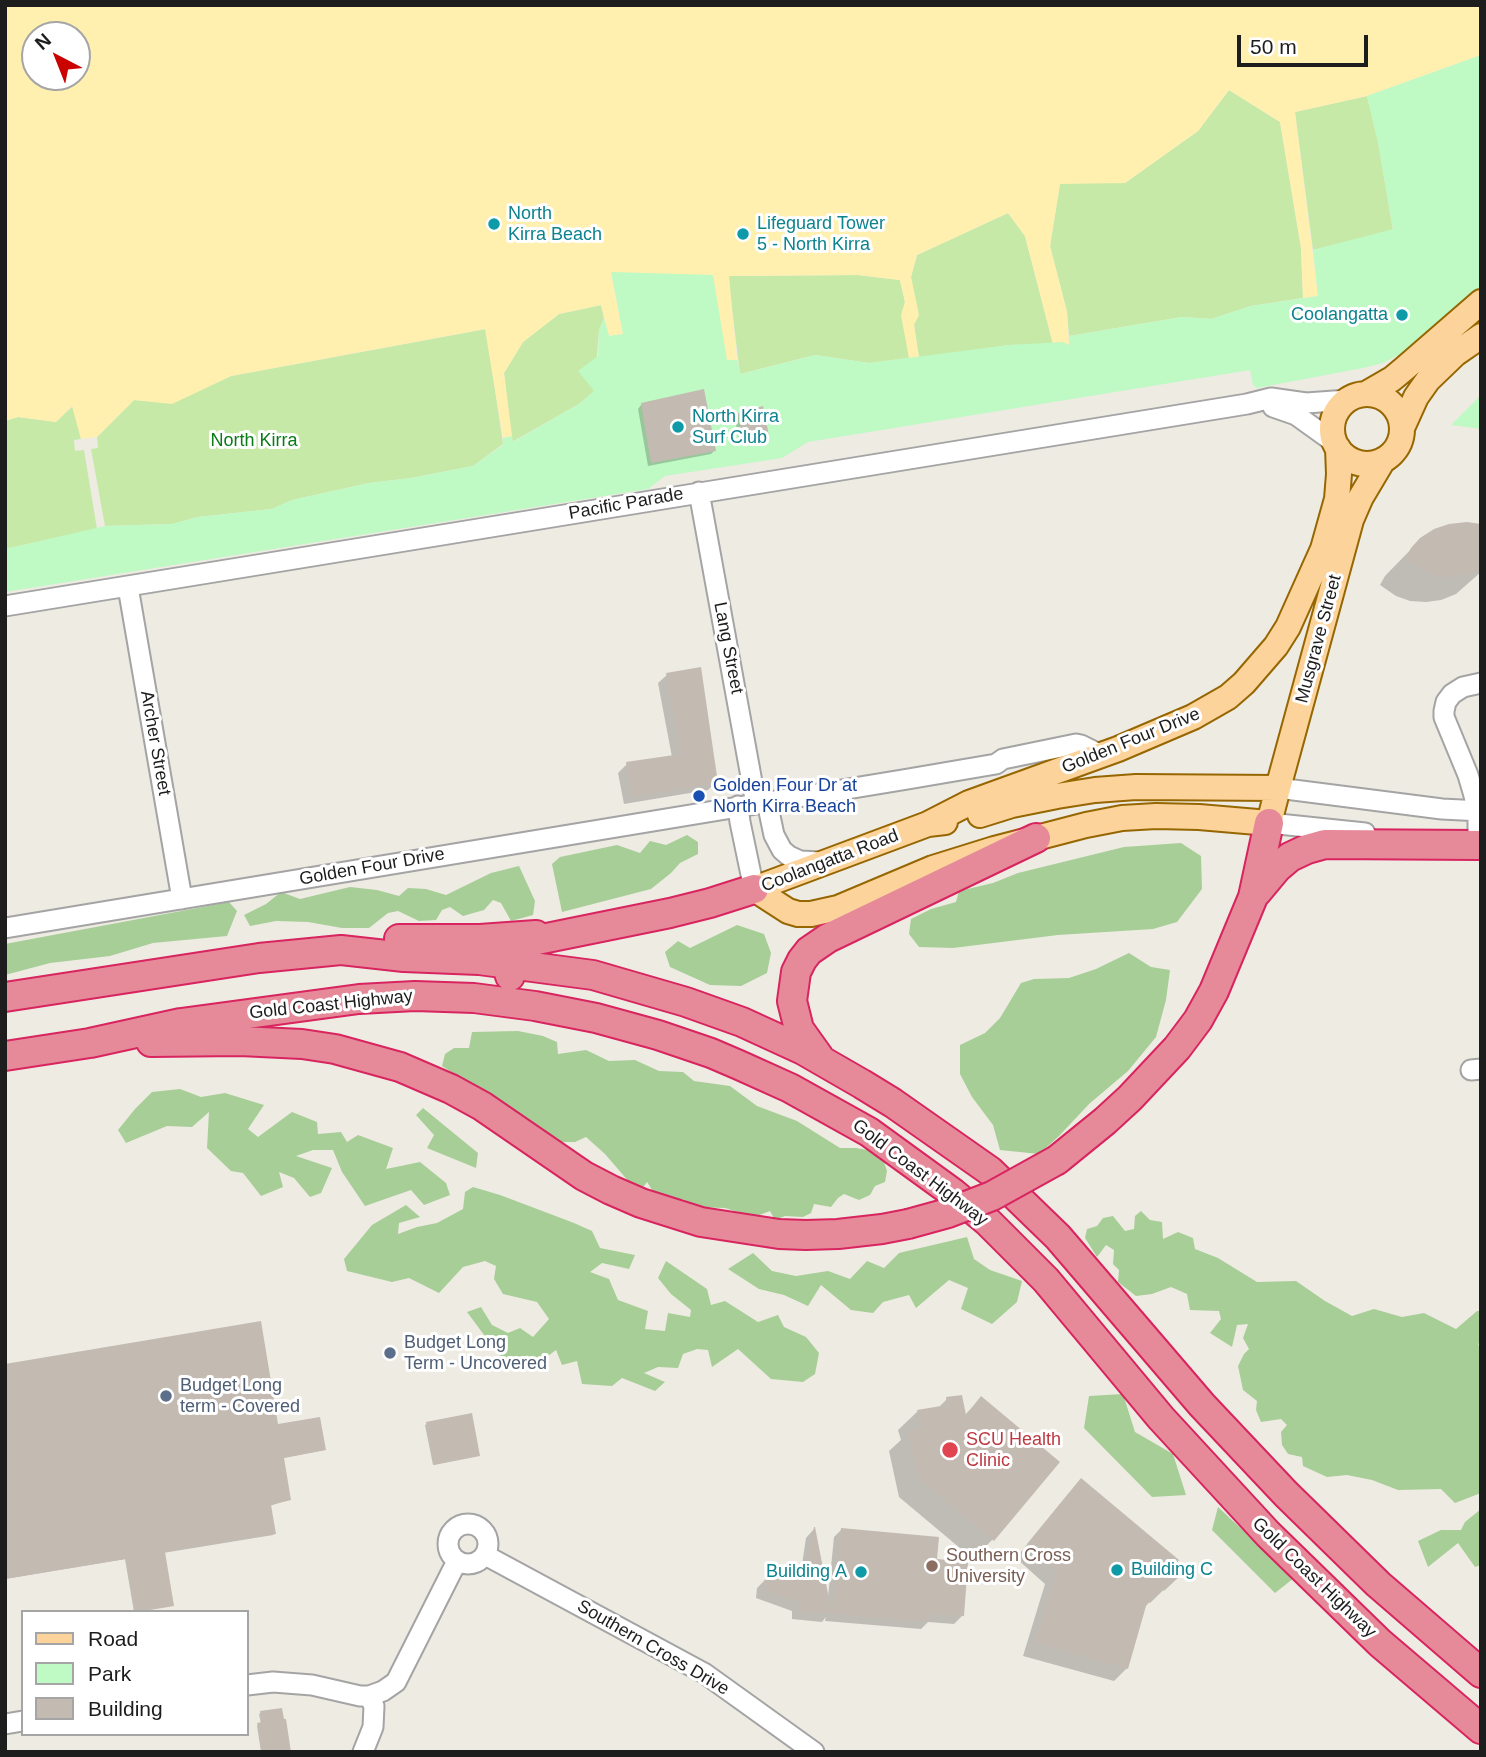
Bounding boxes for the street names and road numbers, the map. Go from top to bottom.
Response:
street label: Pacific Parade [567,483,685,525]
street label: Musgrave Street [1291,572,1347,706]
street label: Lang Street [709,600,747,696]
street label: Archer Street [135,689,175,797]
street label: Golden Four Drive [1059,703,1203,779]
street label: Coolangatta Road [758,825,902,897]
street label: Golden Four Drive [298,844,446,890]
street label: Gold Coast Highway [248,986,414,1024]
street label: Gold Coast Highway [848,1115,992,1231]
street label: Gold Coast Highway [1247,1513,1381,1643]
street label: Southern Cross Drive [573,1596,733,1700]

